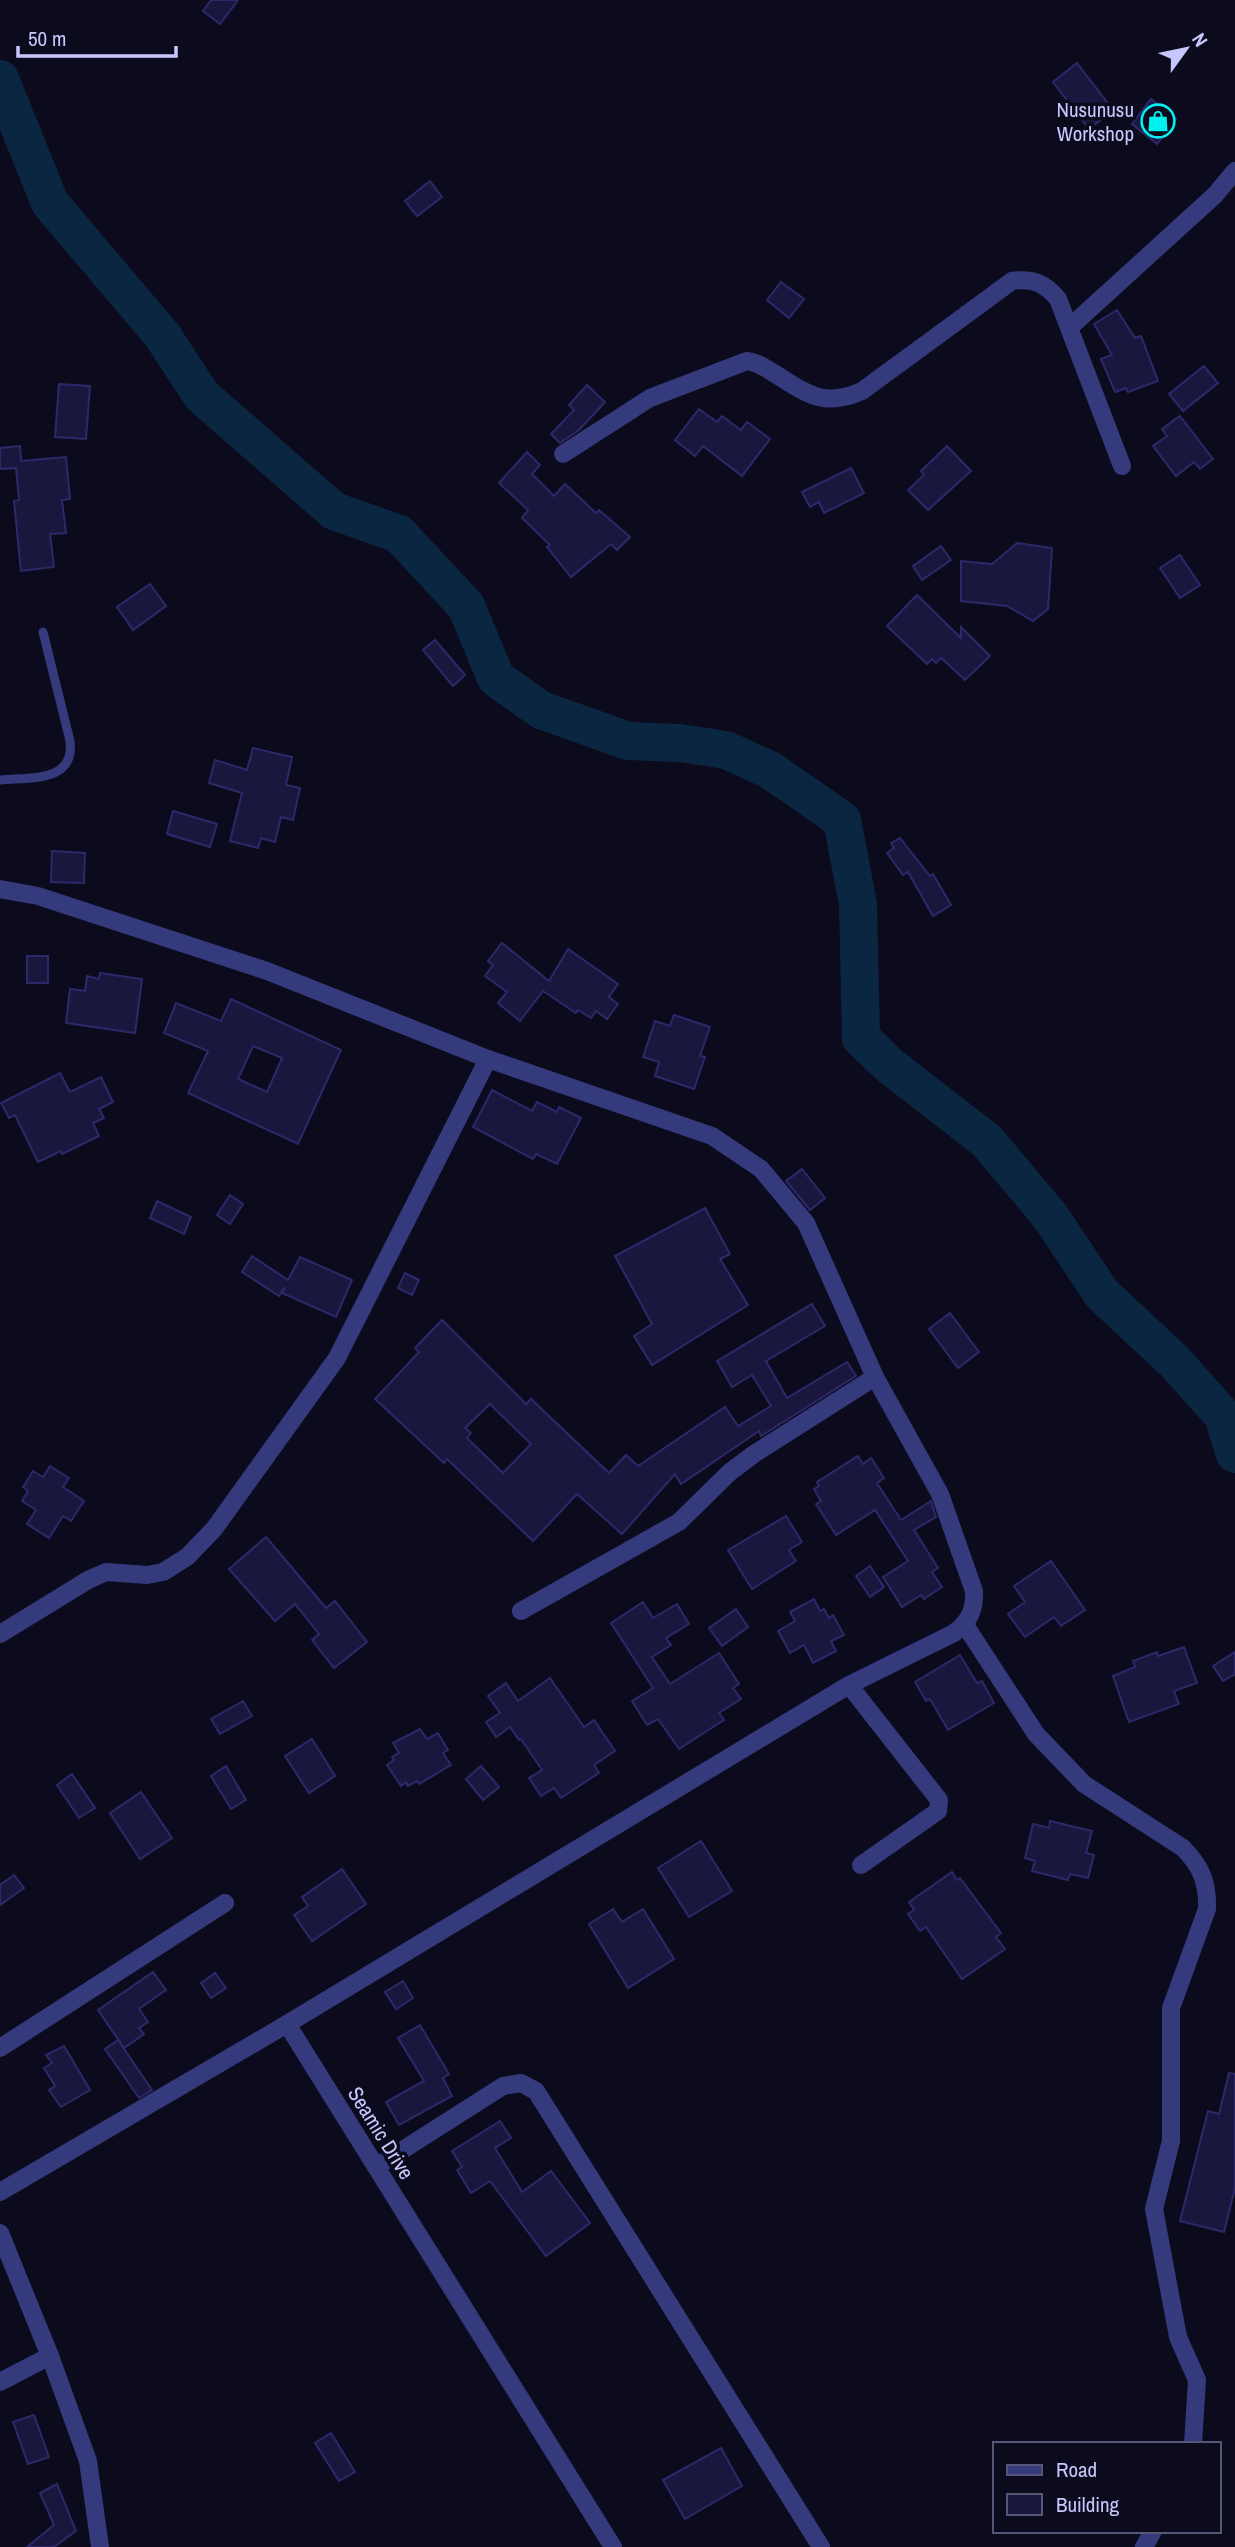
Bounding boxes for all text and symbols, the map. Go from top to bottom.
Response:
scale bar [18,14,175,58]
north arrow [1151,14,1221,84]
text: 50 m [28,24,66,53]
text: N [1186,28,1214,52]
place label: Nusunusu Workshop [1056,95,1134,148]
shop icon: Nusunusu Workshop [1139,102,1177,140]
street label: Seamic Drive [341,2081,421,2185]
legend [993,2442,1221,2533]
text: Road [1056,2455,1097,2484]
text: Building [1056,2490,1120,2519]

